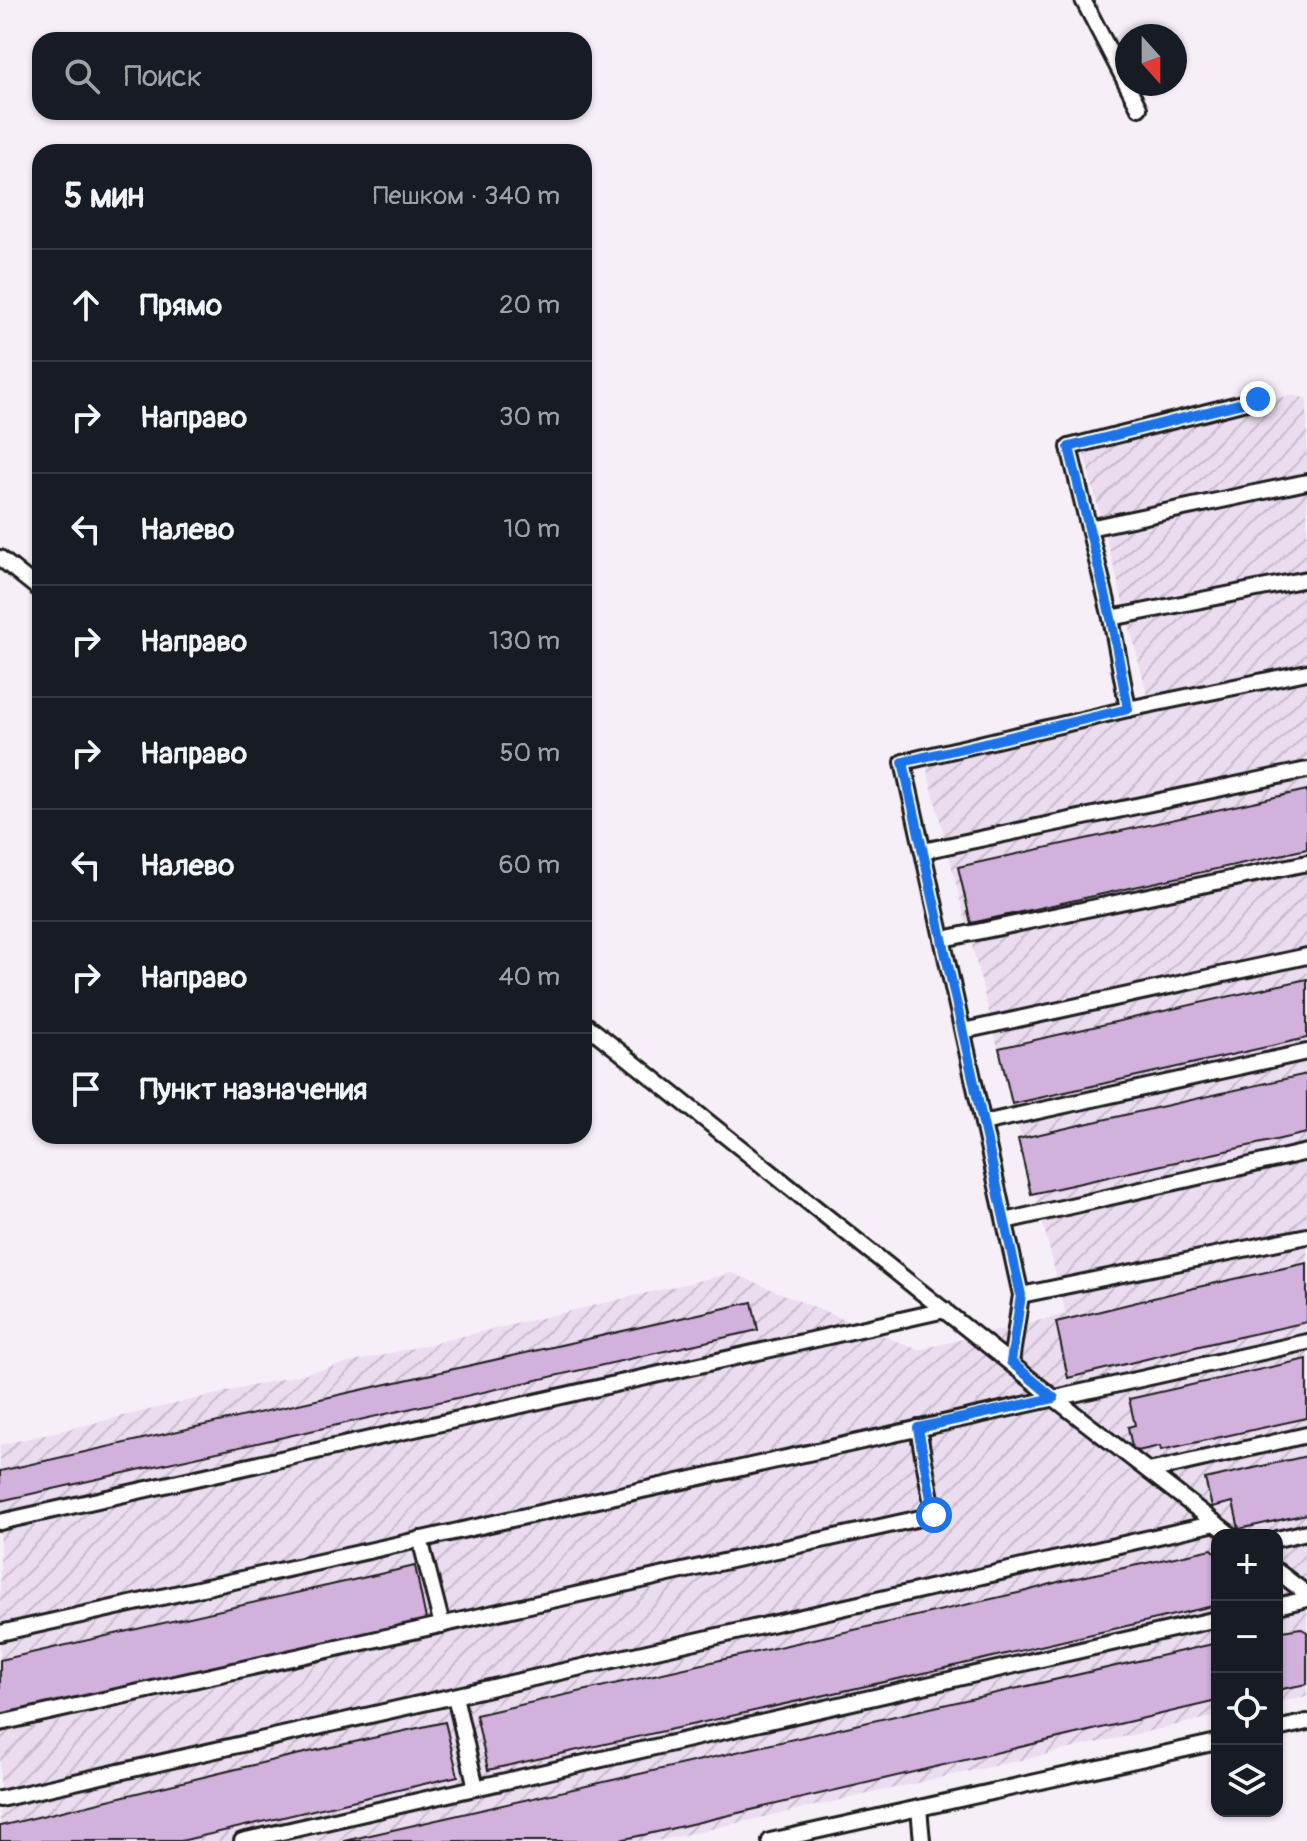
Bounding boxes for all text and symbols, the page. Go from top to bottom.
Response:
north arrow [1115,24,1187,96]
search box [32,32,592,120]
icon: search [60,54,104,98]
text: Поиск [124,58,202,95]
text: 5 мин [64,175,144,218]
text: Пешком · 340 m [373,180,560,212]
icon: ahead [64,283,108,327]
text: Прямо [140,287,222,324]
text: 20 m [499,289,560,321]
route end [1240,381,1276,417]
icon: right [64,395,108,439]
text: Направо [140,399,247,436]
text: 30 m [499,401,560,433]
icon: left [64,507,108,551]
text: Налево [140,511,234,548]
text: 10 m [503,513,560,545]
icon: right [64,619,108,663]
text: Направо [140,623,247,660]
text: 130 m [489,625,560,657]
icon: right [64,731,108,775]
text: Направо [140,735,247,772]
text: 50 m [499,737,560,769]
icon: left [64,843,108,887]
text: Налево [140,847,234,884]
text: 60 m [498,849,560,881]
icon: right [64,955,108,999]
text: Направо [140,959,247,996]
text: 40 m [498,961,560,993]
icon: arrive [64,1067,108,1111]
text: Пункт назначения [140,1071,367,1108]
route start [916,1497,952,1533]
map controls [1211,1529,1283,1817]
button: + [1211,1529,1283,1601]
button: − [1211,1601,1283,1673]
button: locate [1211,1673,1283,1745]
button: layers [1211,1745,1283,1817]

